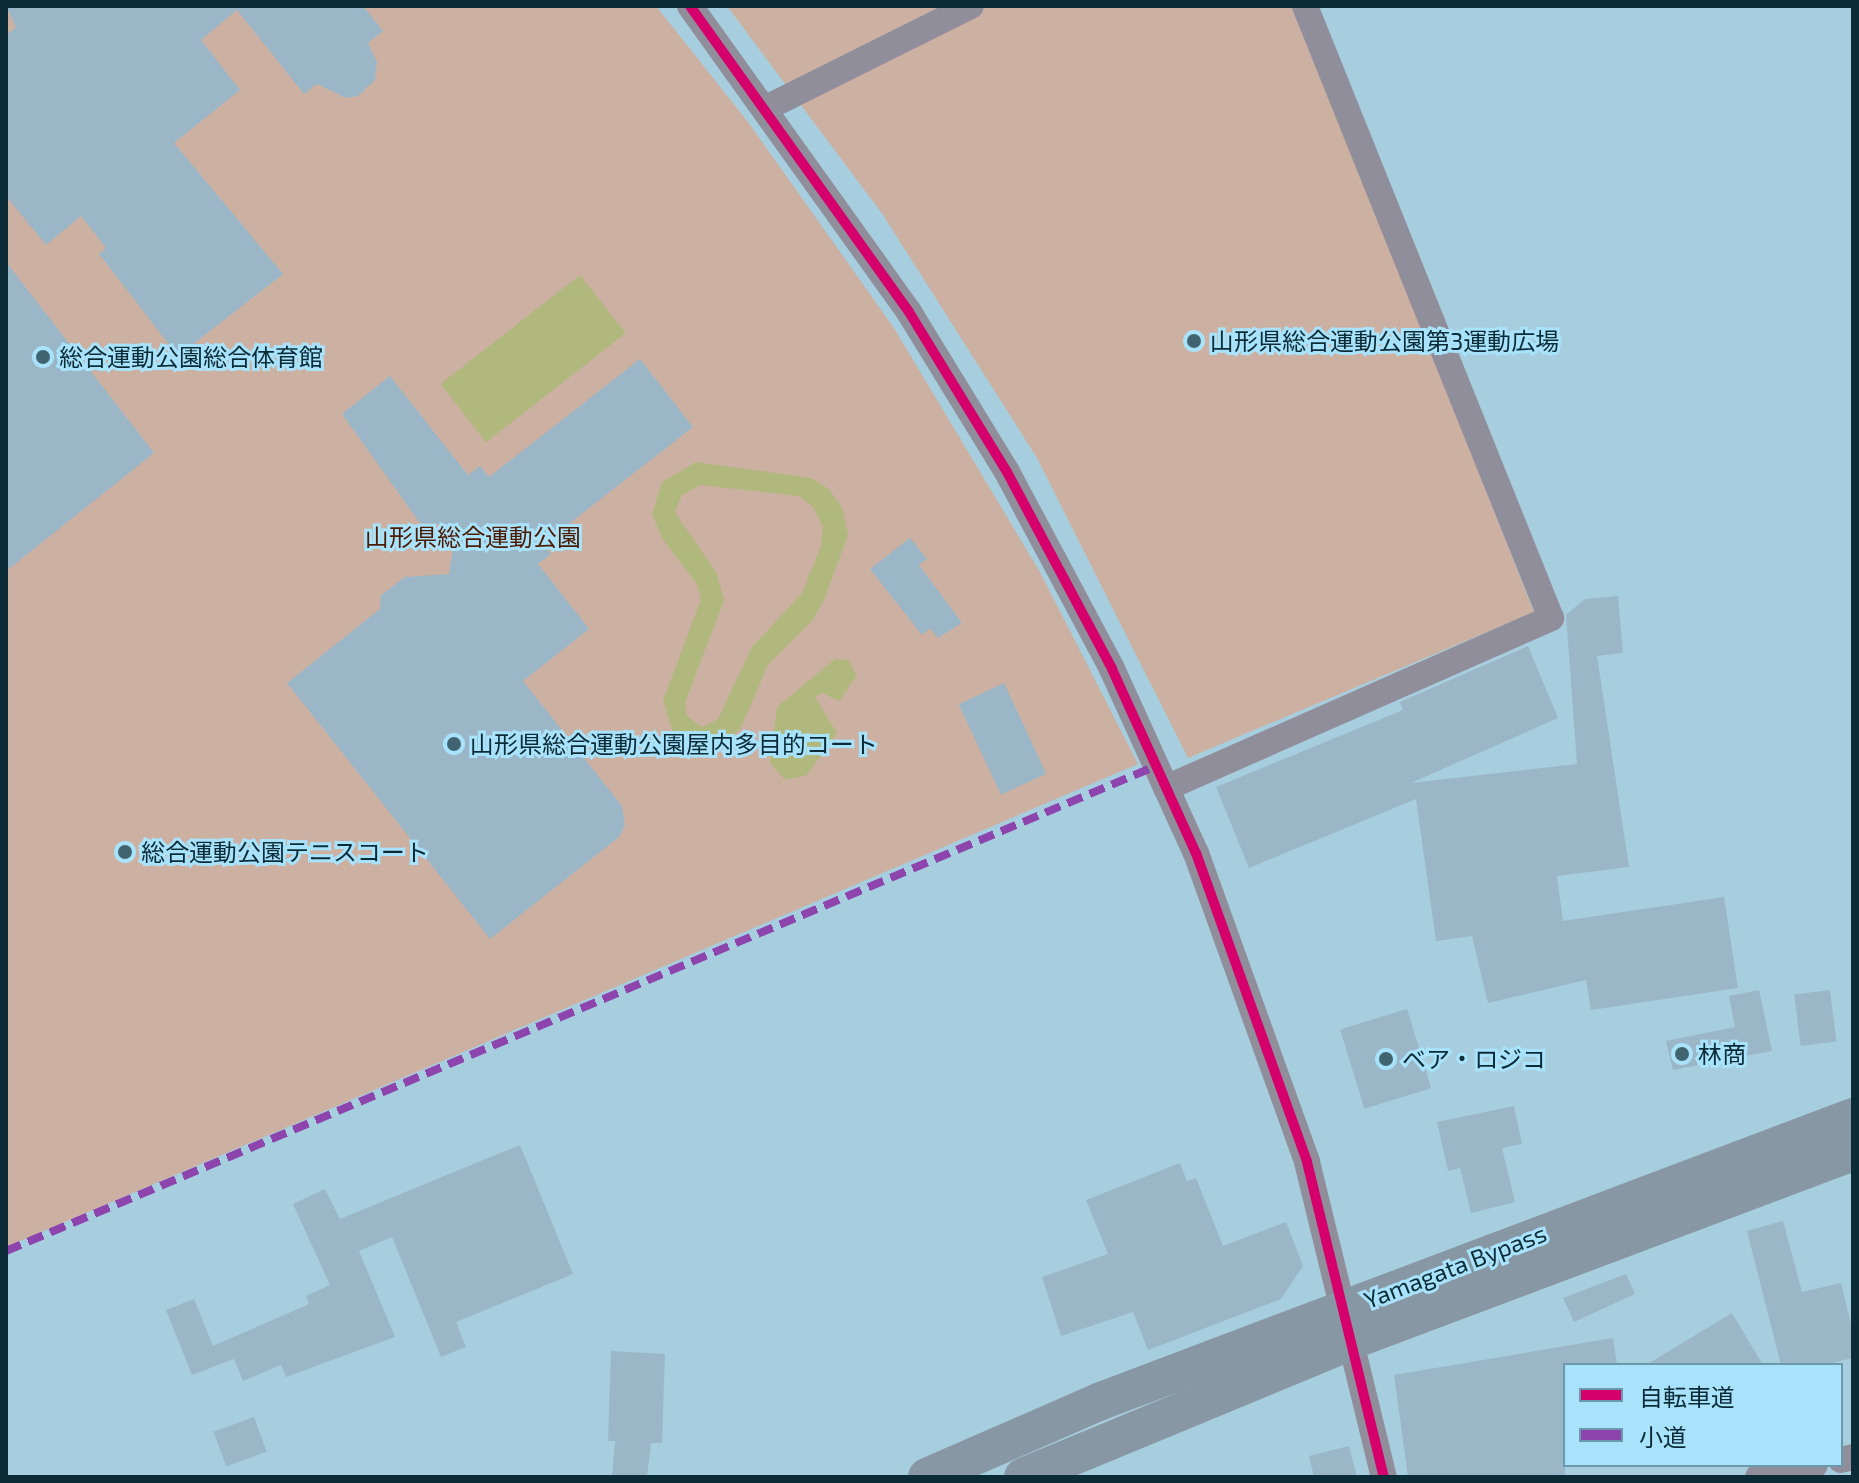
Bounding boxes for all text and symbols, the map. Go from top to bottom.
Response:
place label: 山形県総合運動公園第3運動広場 [1210,327,1559,355]
marker: 山形県総合運動公園第3運動広場 [1185,332,1203,350]
place label: 総合運動公園総合体育館 [59,343,323,371]
marker: 総合運動公園総合体育館 [34,348,52,366]
park label: 山形県総合運動公園 [365,523,581,551]
place label: 山形県総合運動公園屋内多目的コート [470,730,878,758]
marker: 山形県総合運動公園屋内多目的コート [445,735,463,753]
place label: 総合運動公園テニスコート [141,838,429,866]
marker: 総合運動公園テニスコート [116,843,134,861]
place label: 林商 [1698,1040,1746,1068]
place label: ベア・ロジコ [1402,1045,1546,1073]
marker: 林商 [1673,1045,1691,1063]
marker: ベア・ロジコ [1377,1050,1395,1068]
street label: Yamagata Bypass [1360,1218,1550,1314]
legend [1563,1363,1843,1467]
text: 自転車道 [1639,1382,1735,1411]
text: 小道 [1639,1422,1687,1451]

